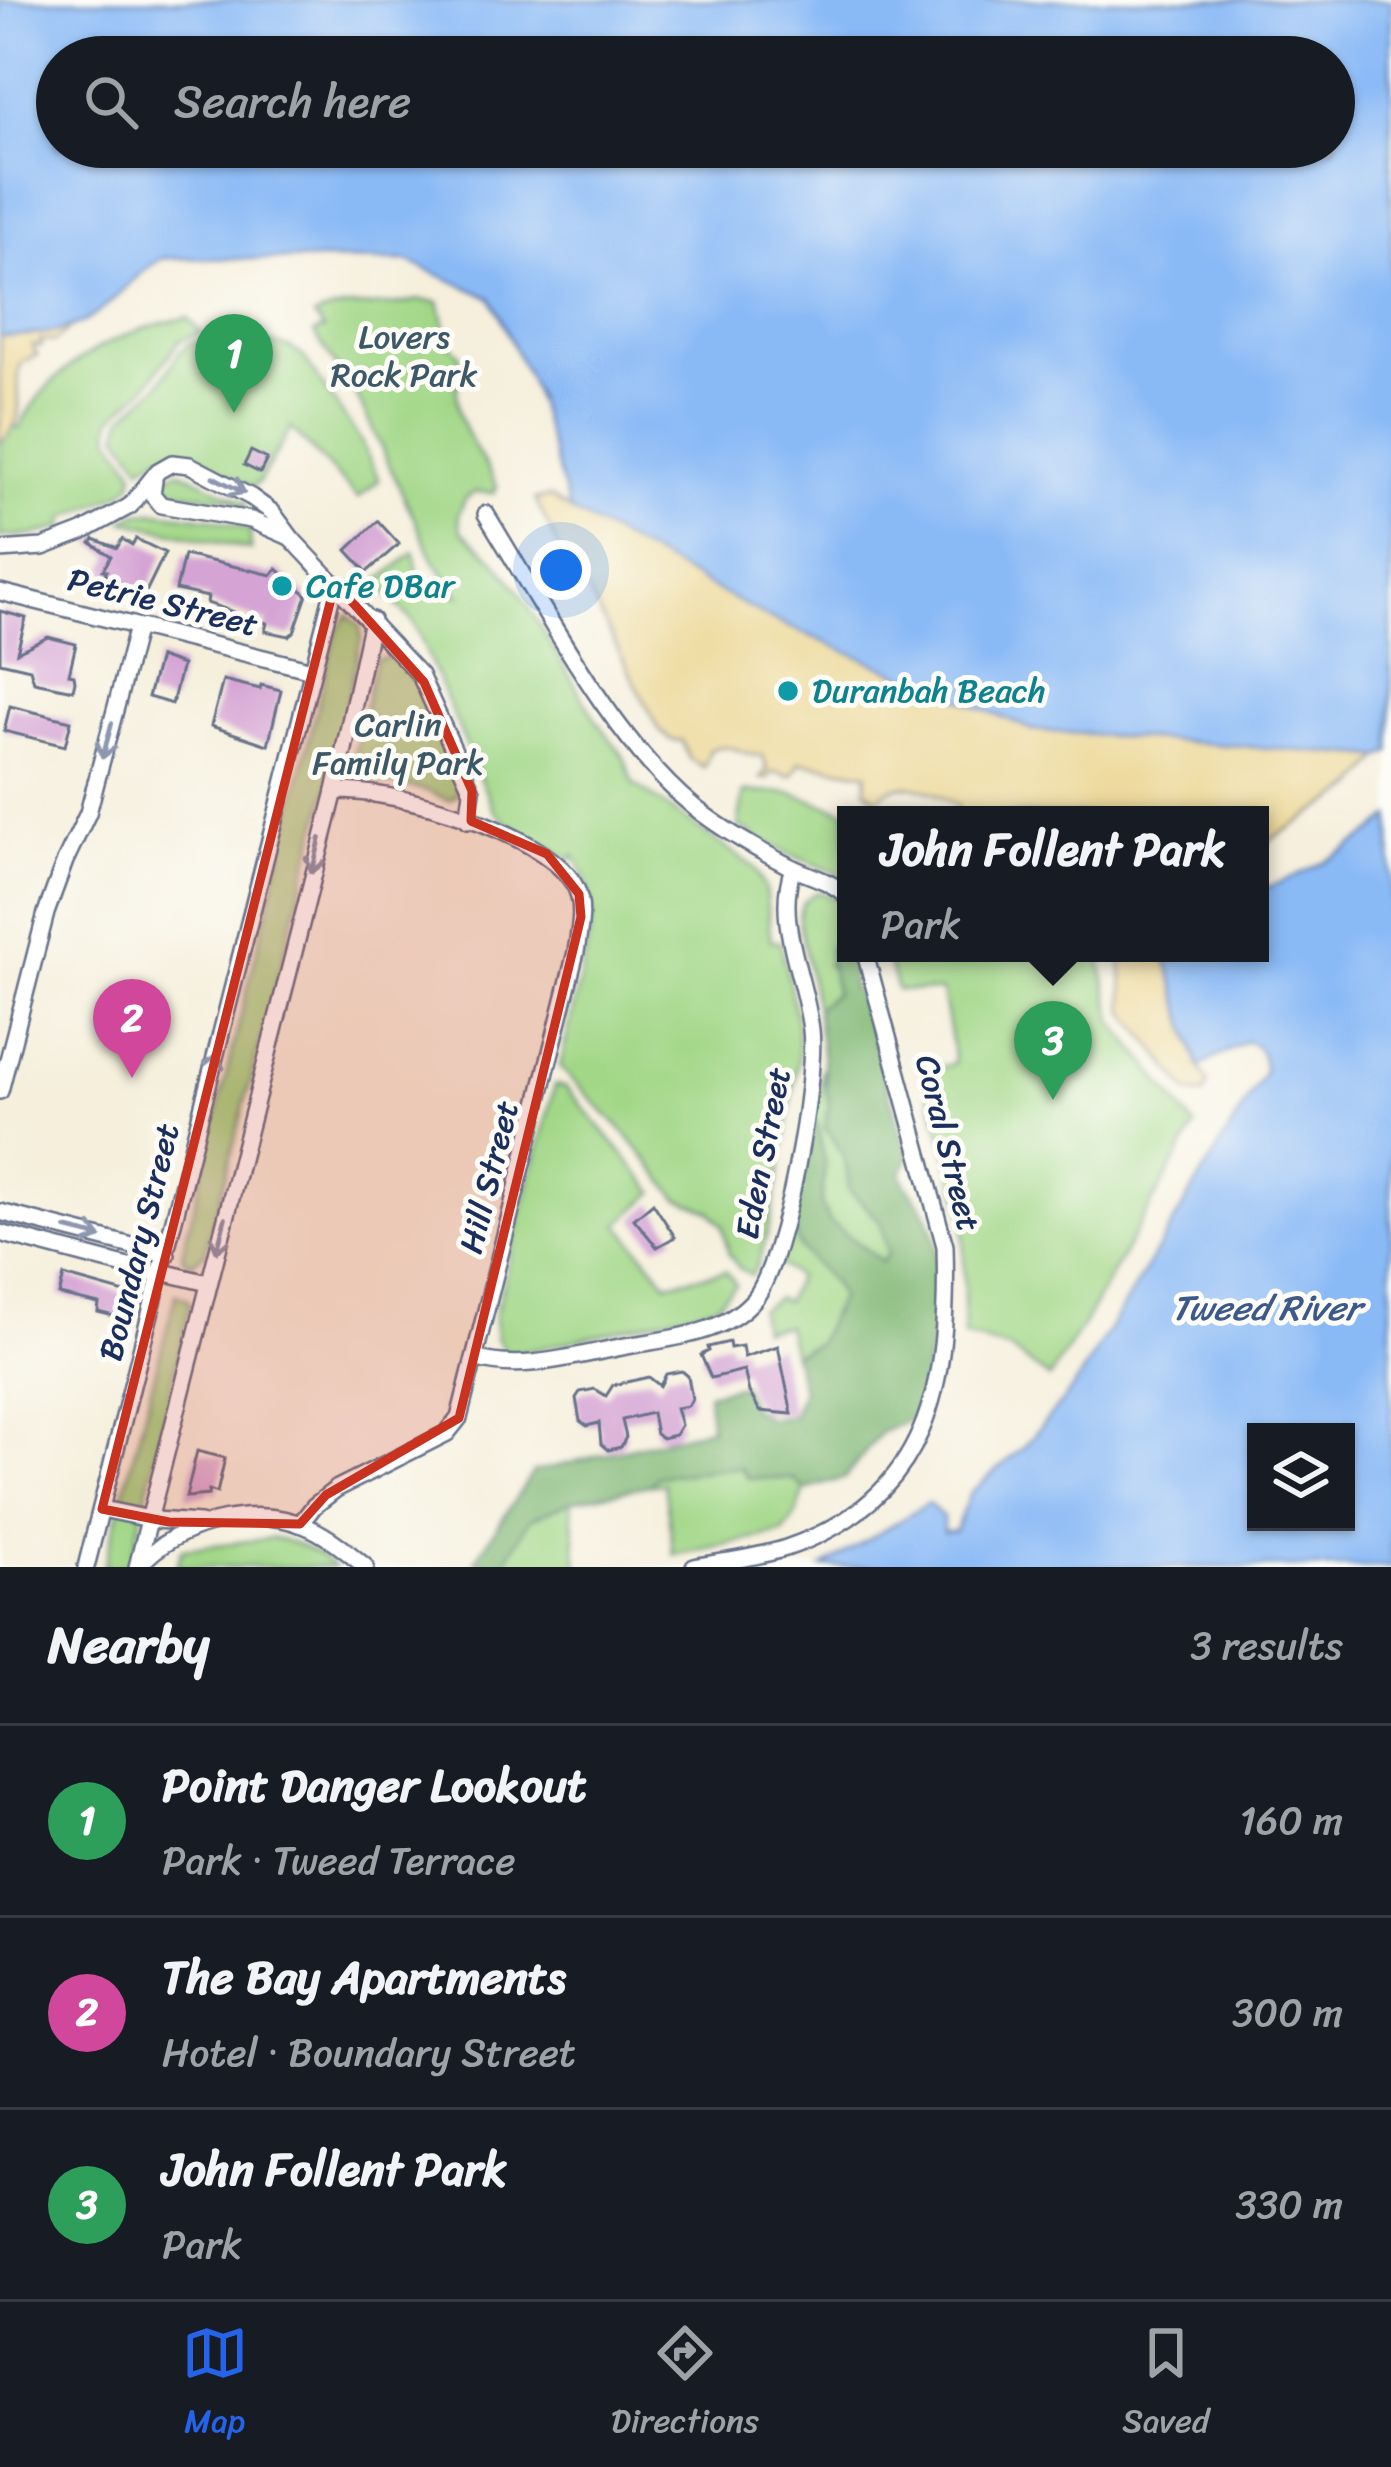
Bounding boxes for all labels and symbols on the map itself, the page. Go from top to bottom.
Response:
park label: Lovers Rock Park [331,308,478,404]
pin: 1 [195,314,273,413]
one-way arrow [211,475,246,498]
your location [531,540,591,600]
street label: Petrie Street [62,550,264,654]
place label: Cafe DBar [306,557,457,615]
marker: Cafe DBar [269,573,295,599]
place label: Duranbah Beach [812,662,1045,720]
marker: Duranbah Beach [775,678,801,704]
park label: Carlin Family Park [312,696,484,792]
one-way arrow [95,721,117,759]
one-way arrow [304,837,326,875]
pin: 2 [93,979,171,1078]
pin: 3 [1014,1001,1092,1100]
street label: Coral Street [898,1049,998,1237]
one-way arrow [203,1052,225,1090]
street label: Eden Street [718,1062,808,1244]
street label: Hill Street [442,1094,536,1260]
street label: Boundary Street [81,1117,197,1367]
one-way arrow [208,1215,230,1253]
one-way arrow [64,1224,102,1246]
water label: Tweed River [1172,1276,1367,1340]

